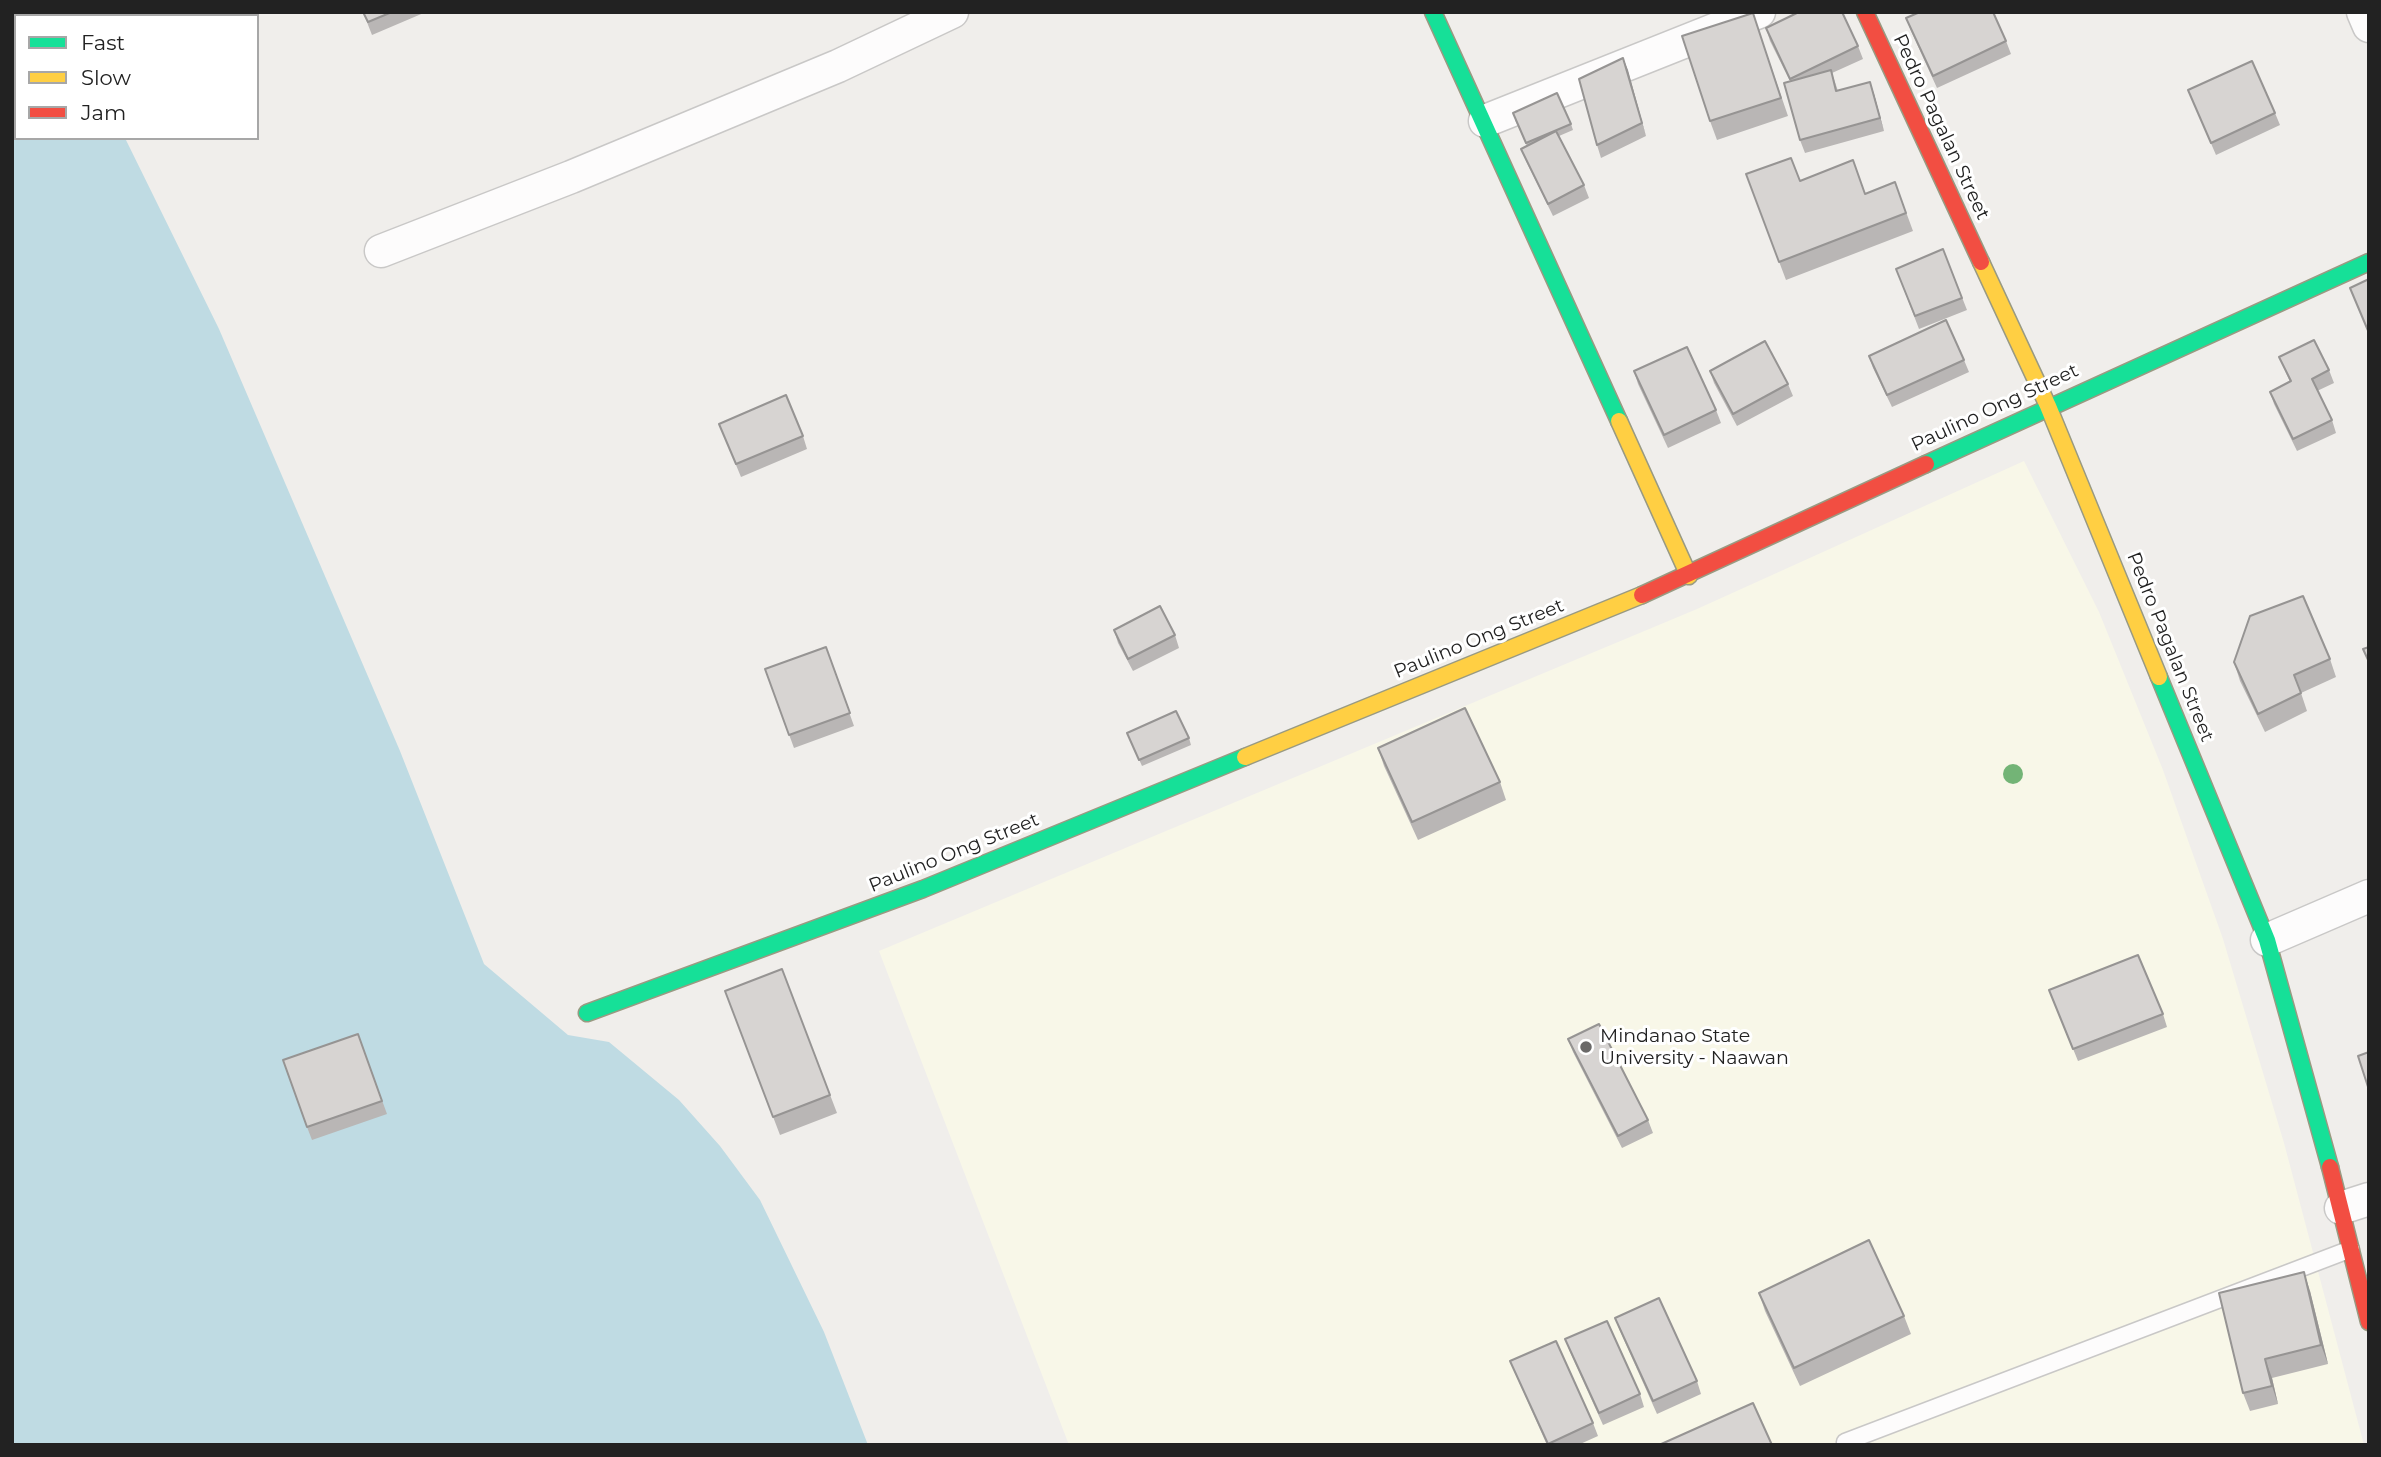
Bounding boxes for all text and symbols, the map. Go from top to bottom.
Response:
legend [14,14,259,140]
text: Fast [81,30,125,55]
street label: Pedro Pagalan Street [1888,30,1994,224]
text: Slow [81,65,131,90]
text: Jam [81,100,126,125]
street label: Paulino Ong Street [1908,359,2082,457]
street label: Pedro Pagalan Street [2122,549,2218,745]
street label: Paulino Ong Street [1391,594,1567,684]
street label: Paulino Ong Street [866,808,1042,898]
place label: Mindanao State University - Naawan [1600,1025,1789,1069]
marker: Mindanao State University - Naawan [1578,1039,1594,1055]

